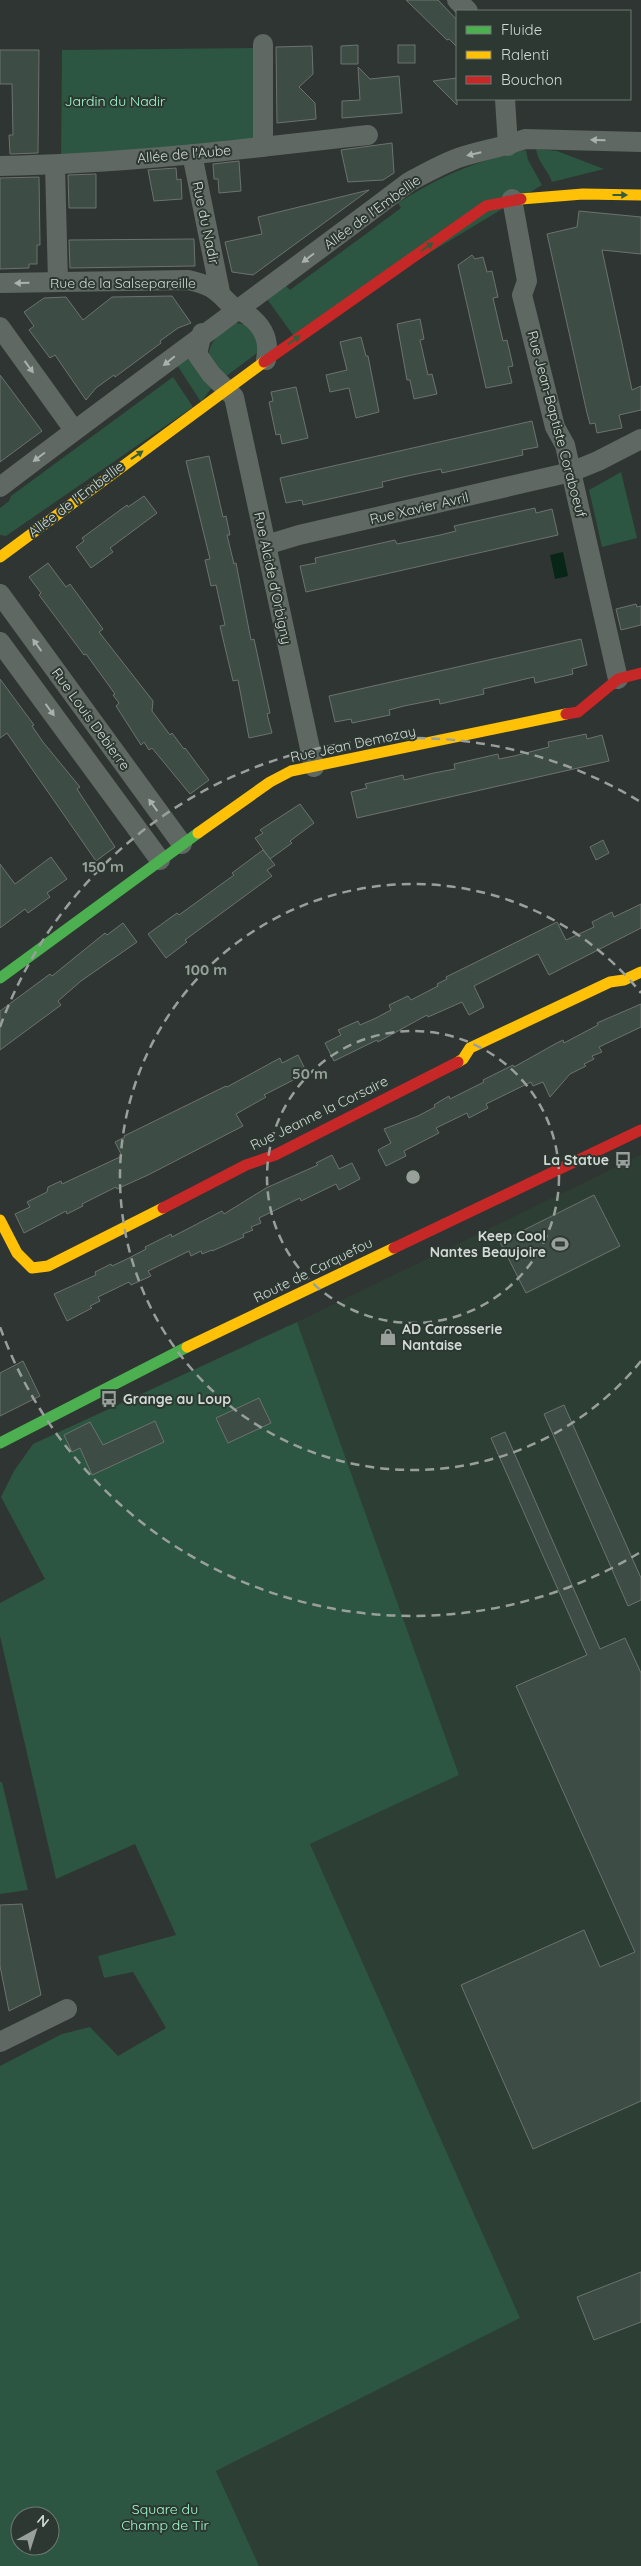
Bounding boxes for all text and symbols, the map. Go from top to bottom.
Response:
legend [456,10,631,100]
text: Fluide [501,20,542,39]
text: Ralenti [501,45,549,64]
text: Bouchon [501,70,562,89]
park label: Jardin du Nadir [64,92,166,110]
one-way arrow [590,136,606,144]
street label: Allée de l'Aube [136,141,232,167]
one-way arrow [467,150,482,158]
street label: Allée de l'Embellie [320,171,424,253]
street label: Rue du Nadir [188,180,224,267]
one-way arrow [612,191,628,199]
one-way arrow [421,242,434,252]
one-way arrow [301,253,315,263]
street label: Rue de la Salsepareille [50,274,196,292]
one-way arrow [14,279,30,287]
street label: Rue Jean-Baptiste Coraboeuf [523,329,591,519]
one-way arrow [287,335,301,345]
one-way arrow [163,355,176,366]
one-way arrow [23,360,34,373]
one-way arrow [130,450,144,460]
one-way arrow [33,452,46,463]
street label: Allée de l'Embellie [24,457,128,541]
street label: Rue Xavier Avril [368,488,470,528]
street label: Rue Alcide d'Orbigny [250,510,296,646]
one-way arrow [32,638,42,652]
street label: Rue Louis Debierre [48,664,134,774]
one-way arrow [44,703,55,716]
street label: Rue Jean Demozay [289,722,417,766]
one-way arrow [148,798,158,812]
text: 150 m [82,857,124,876]
text: 100 m [185,960,227,979]
text: 50 m [292,1064,328,1083]
street label: Rue Jeanne la Corsaire [247,1072,391,1154]
bus stop icon: La Statue [613,1150,633,1170]
place label: La Statue [543,1151,609,1169]
centre of rings [404,1168,422,1186]
place label: Keep Cool Nantes Beaujoire [430,1227,546,1261]
street label: Route de Carquefou [250,1233,376,1307]
sports icon: Keep Cool Nantes Beaujoire [550,1234,570,1254]
place label: AD Carrosserie Nantaise [402,1320,502,1354]
shop icon: AD Carrosserie Nantaise [378,1327,398,1347]
bus stop icon: Grange au Loup [99,1389,119,1409]
place label: Grange au Loup [123,1390,231,1408]
park label: Square du Champ de Tir [121,2500,209,2534]
north arrow [10,2506,60,2556]
text: N [34,2511,53,2531]

